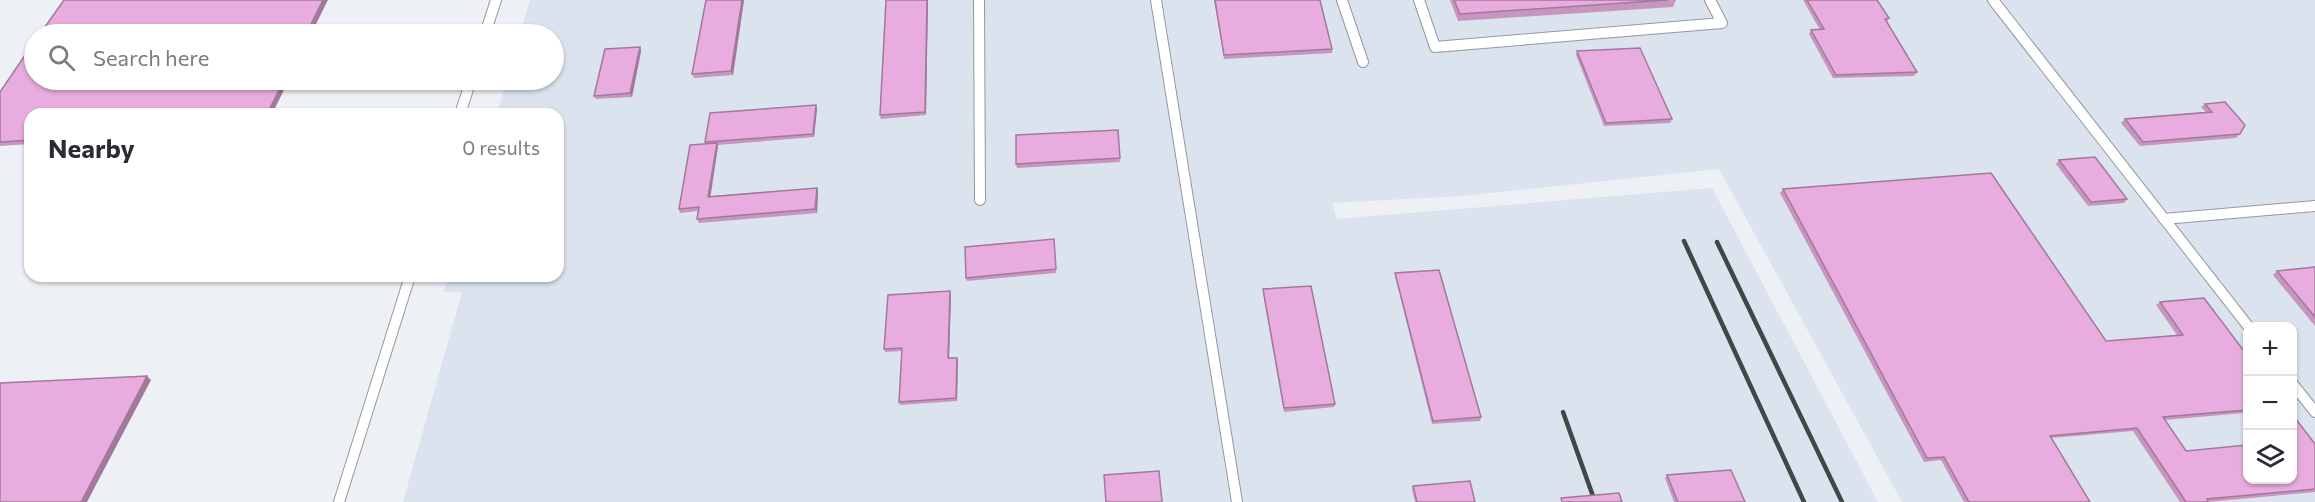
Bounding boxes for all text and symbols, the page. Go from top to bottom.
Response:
search box [24,24,564,90]
icon: search [45,41,78,74]
text: Search here [93,44,209,71]
text: Nearby [48,132,135,163]
text: 0 results [462,135,540,159]
map controls [2243,322,2297,484]
button: + [2243,322,2297,376]
button: − [2243,376,2297,430]
button: layers [2243,430,2297,484]

